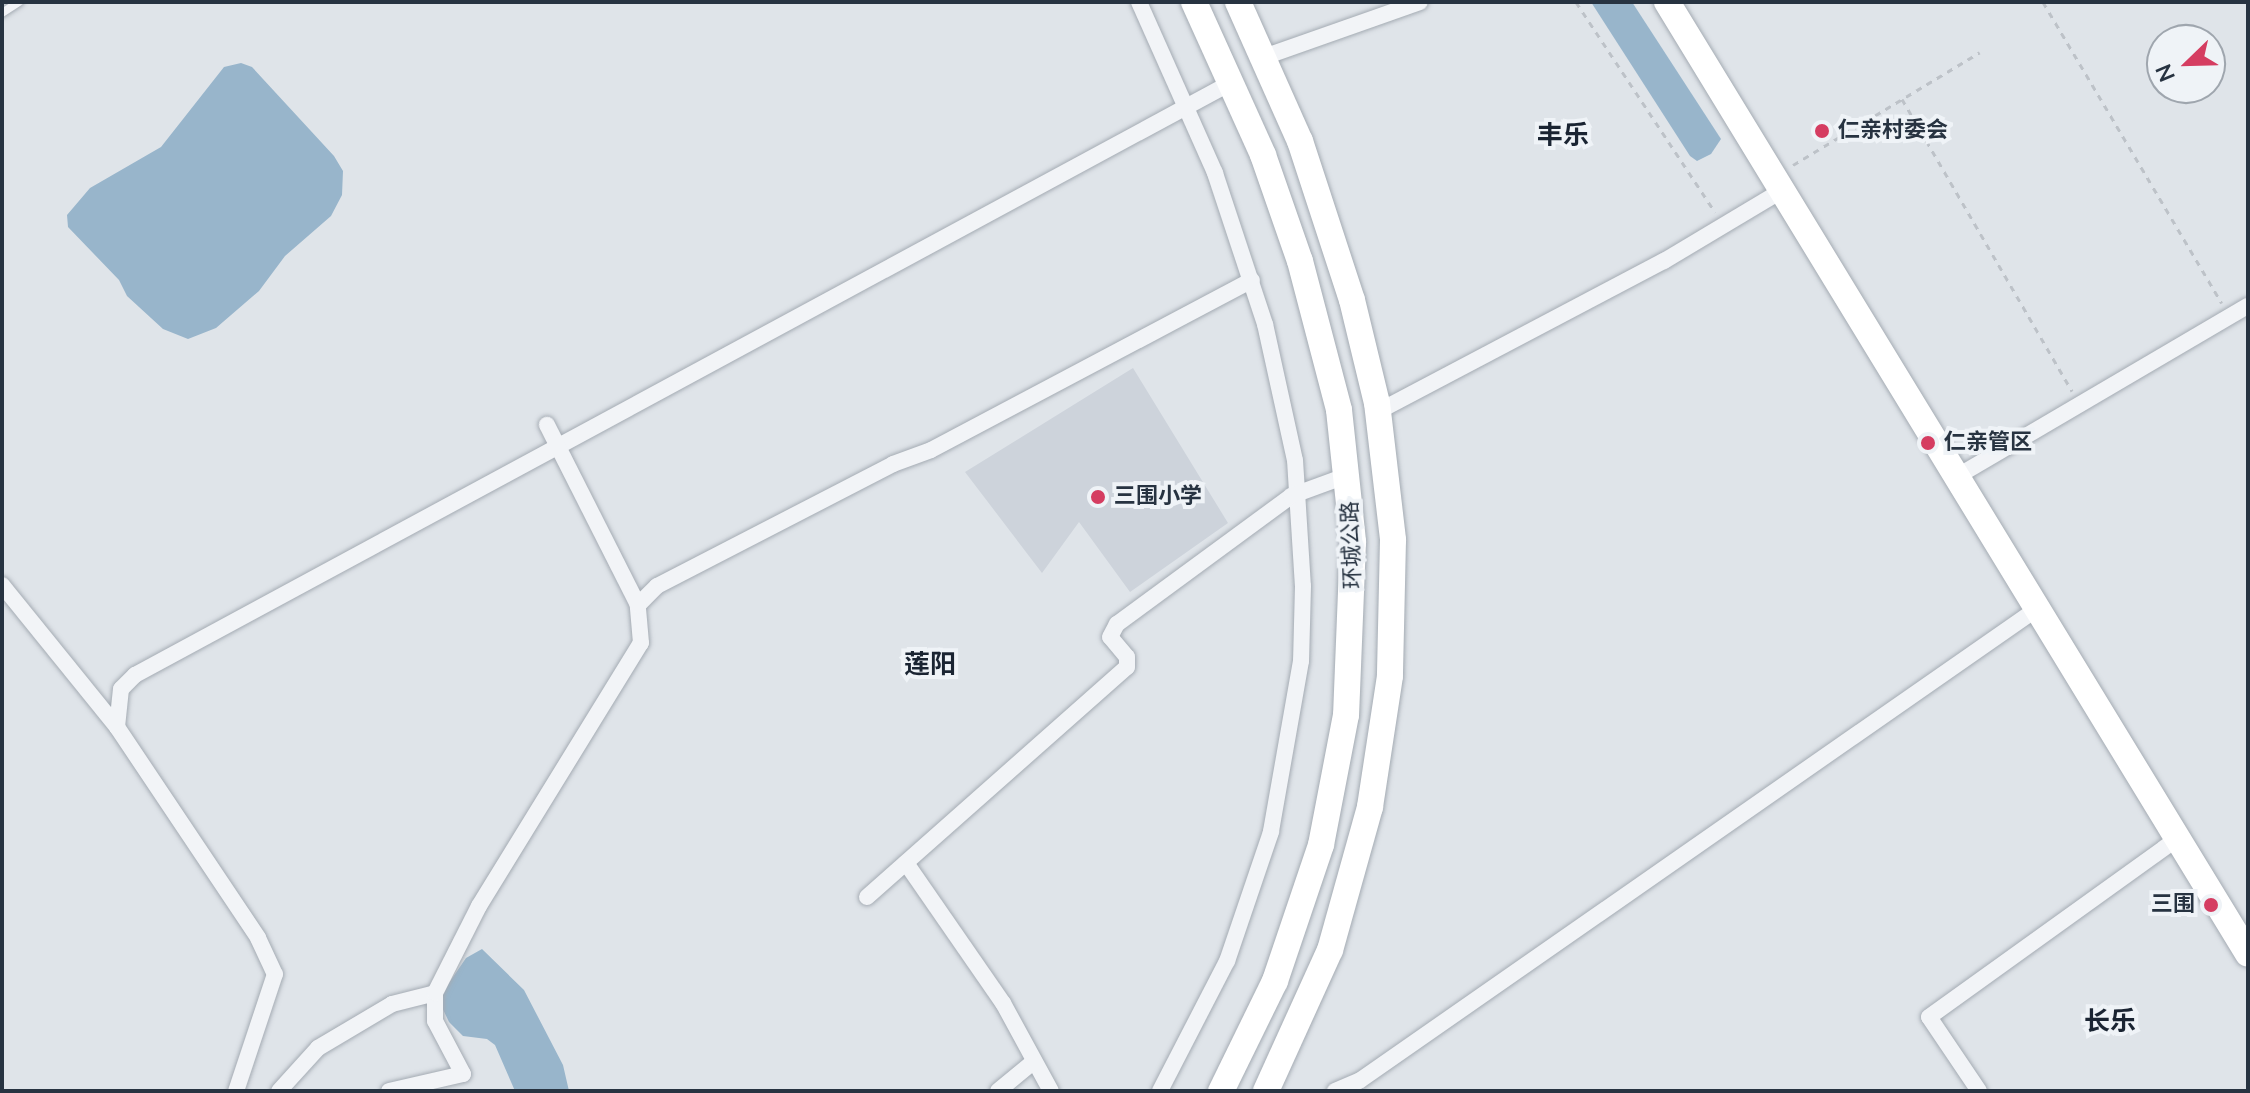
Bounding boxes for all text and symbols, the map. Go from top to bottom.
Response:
north arrow [2146,24,2226,104]
text: N [2149,59,2183,86]
place label: 仁亲村委会 [1838,118,1948,144]
district label: 丰乐 [1537,120,1589,152]
marker: 仁亲村委会 [1813,122,1831,140]
place label: 仁亲管区 [1944,430,2032,456]
marker: 仁亲管区 [1919,434,1937,452]
place label: 三围小学 [1114,484,1202,510]
marker: 三围小学 [1089,488,1107,506]
street label: 环城公路 [1337,501,1367,589]
district label: 莲阳 [904,649,956,681]
place label: 三围 [2151,892,2195,918]
marker: 三围 [2202,896,2220,914]
district label: 长乐 [2084,1006,2136,1038]

